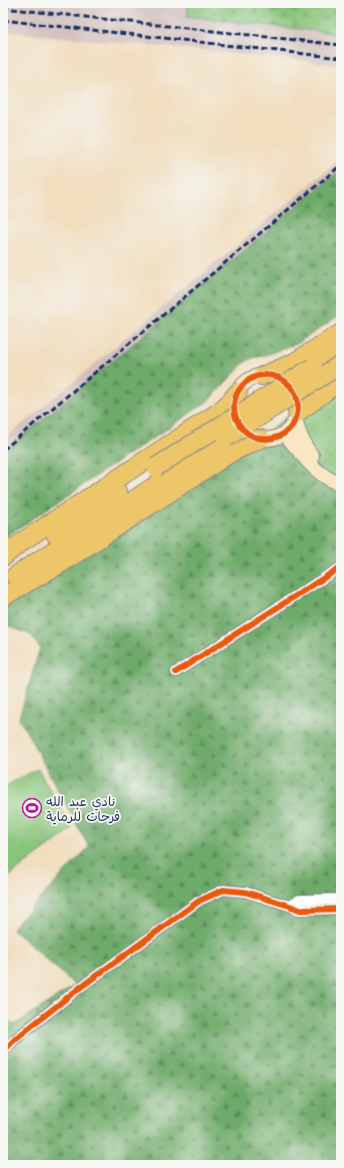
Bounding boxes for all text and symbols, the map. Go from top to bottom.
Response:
place label: نادي عبد الله فرحات للرماية [46,793,120,826]
sports icon: نادي عبد الله فرحات للرماية [21,797,43,819]

